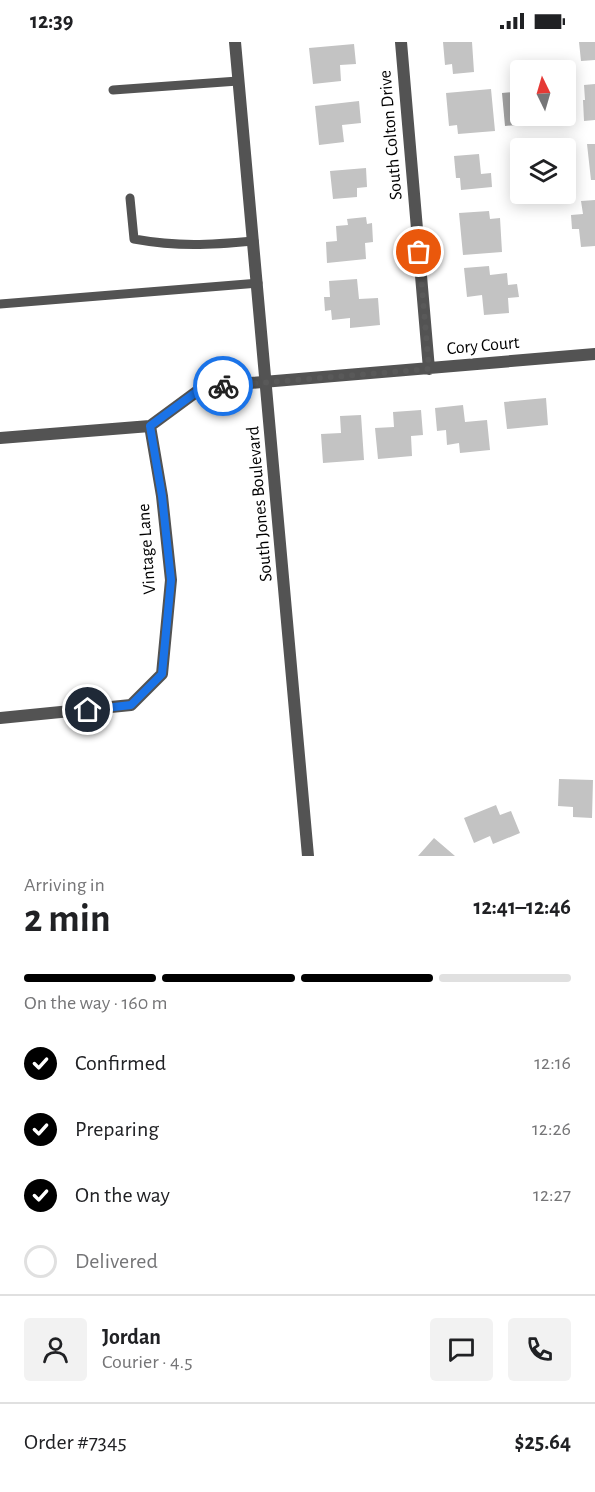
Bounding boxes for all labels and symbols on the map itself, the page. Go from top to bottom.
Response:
north arrow [510,60,576,126]
street label: South Colton Drive [376,69,406,201]
pin [393,226,444,277]
street label: Cory Court [446,334,520,358]
courier [193,356,253,416]
street label: South Jones Boulevard [244,425,276,583]
street label: Vintage Lane [135,503,159,595]
pin [62,684,113,735]

